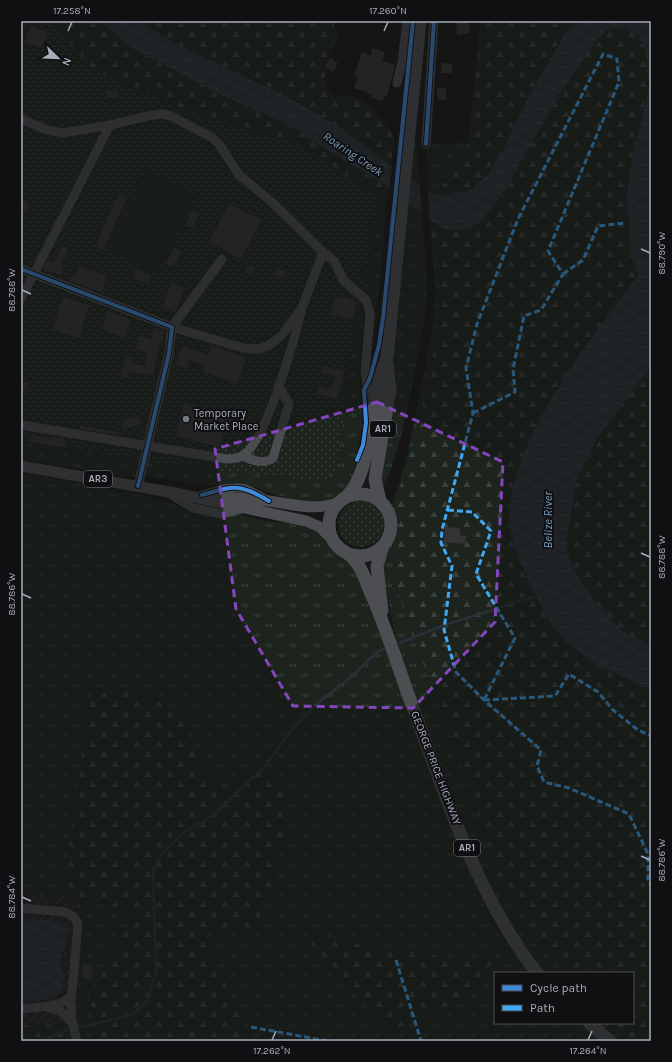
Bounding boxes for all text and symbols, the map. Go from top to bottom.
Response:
text: 17.258°N [53,5,91,17]
text: 17.260°N [369,5,407,17]
north arrow [38,38,78,78]
text: N [59,56,74,68]
water label: Roaring Creek [320,129,386,180]
text: 88.790°W [656,232,668,274]
text: 88.788°W [6,268,18,312]
place label: Temporary Market Place [194,407,259,433]
marker: Temporary Market Place [181,414,191,424]
road number: AR1 [370,421,396,437]
road number: AR3 [84,471,112,487]
water label: Belize River [541,491,555,548]
text: 88.788°W [656,535,668,579]
text: 88.786°W [6,572,18,616]
street label: GEORGE PRICE HIGHWAY [408,709,464,827]
text: 88.786°W [656,838,668,882]
road number: AR1 [454,840,480,856]
text: 88.784°W [6,876,18,918]
legend [494,972,634,1024]
text: Cycle path [530,981,587,995]
text: Path [530,1001,555,1015]
text: 17.262°N [253,1045,291,1057]
text: 17.264°N [569,1045,607,1057]

